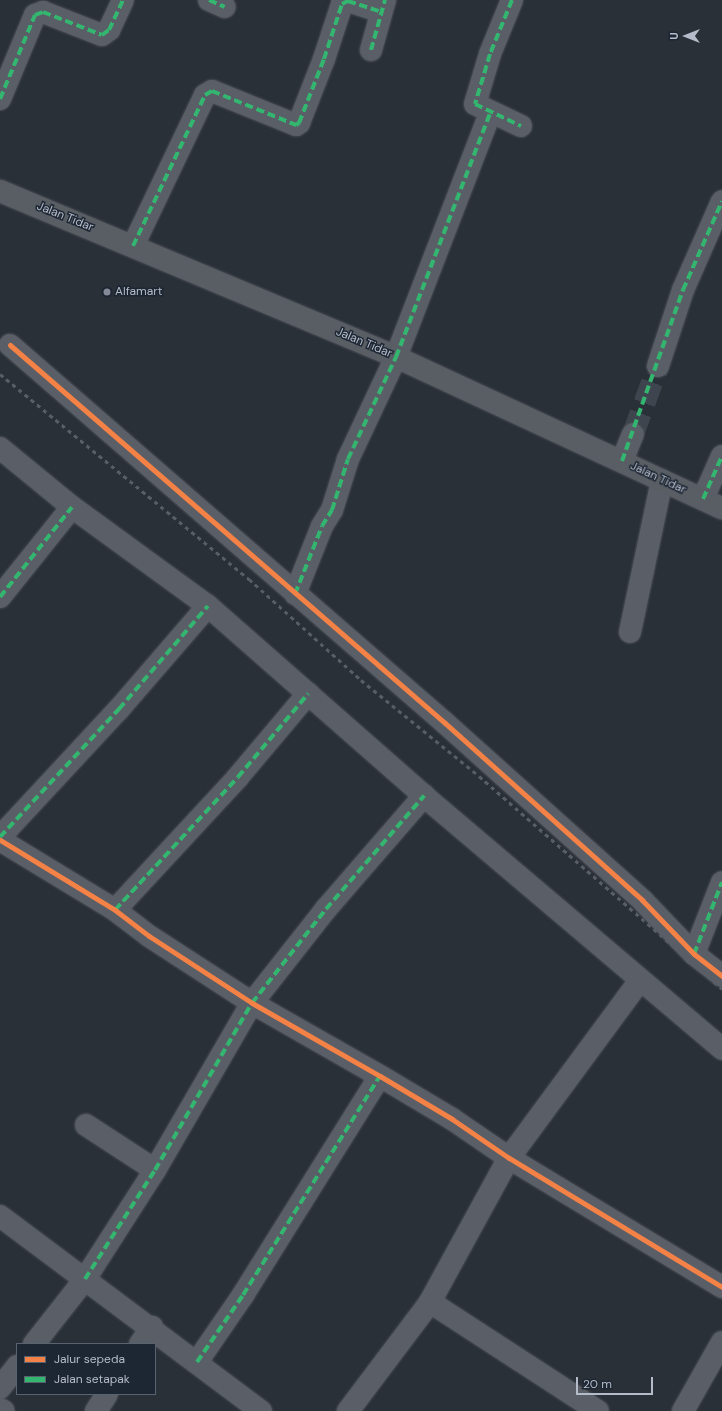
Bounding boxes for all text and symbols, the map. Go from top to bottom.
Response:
north arrow [666,16,706,56]
text: U [667,32,681,40]
street label: Jalan Tidar [35,199,95,235]
place label: Alfamart [115,285,162,299]
marker: Alfamart [102,287,112,297]
street label: Jalan Tidar [334,325,394,361]
street label: Jalan Tidar [628,459,688,497]
legend [16,1343,156,1395]
text: Jalur sepeda [54,1351,125,1367]
scale bar [578,1369,655,1395]
text: Jalan setapak [54,1371,130,1387]
text: 20 m [583,1376,612,1392]

